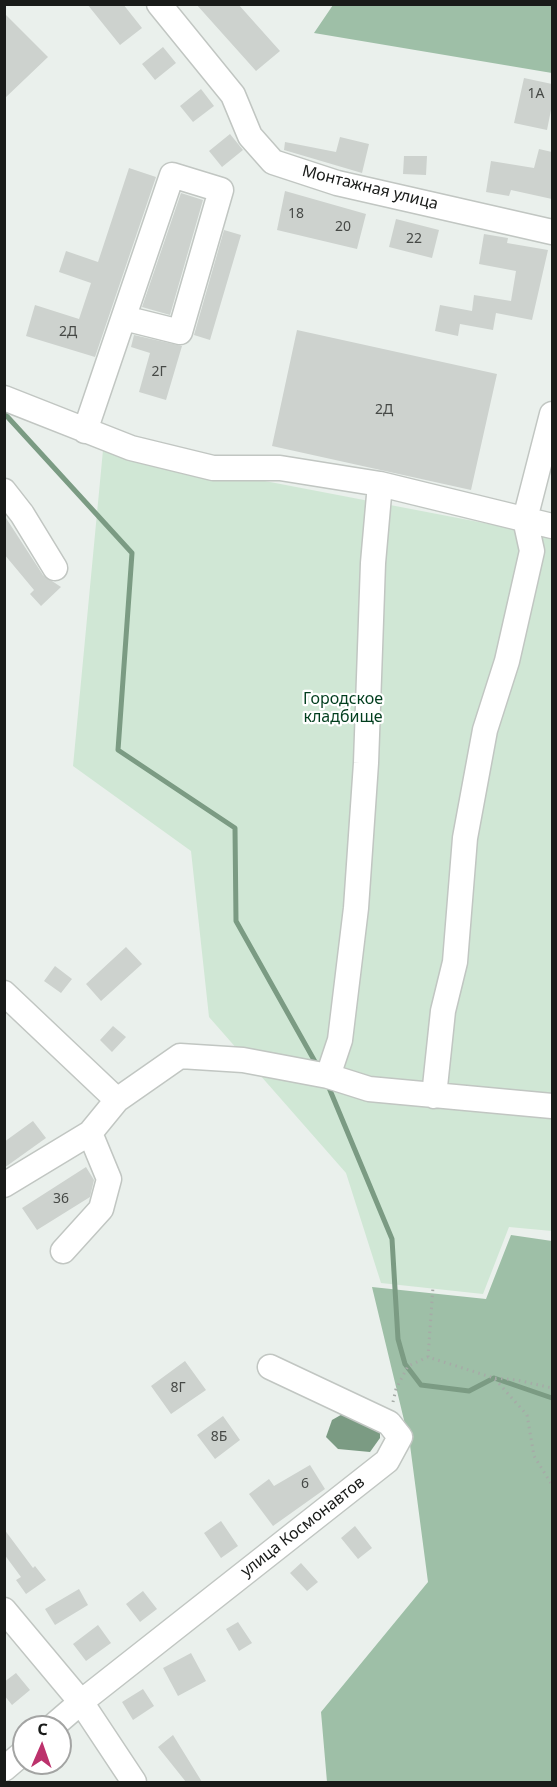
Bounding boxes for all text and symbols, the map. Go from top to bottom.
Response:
house number: 1А [528,86,544,102]
street label: Монтажная улица [300,162,440,214]
house number: 18 [288,206,304,222]
house number: 20 [335,219,351,235]
house number: 22 [406,231,422,247]
house number: 2Д [59,324,77,340]
house number: 2Г [151,364,167,380]
house number: 2Д [375,402,393,418]
park label: Городское кладбище [303,689,383,727]
house number: 36 [53,1191,69,1207]
house number: 8Г [170,1380,186,1396]
house number: 8Б [211,1429,227,1445]
street label: улица Космонавтов [237,1473,369,1581]
house number: 6 [301,1476,309,1492]
north arrow [12,1715,72,1775]
text: С [37,1718,48,1740]

